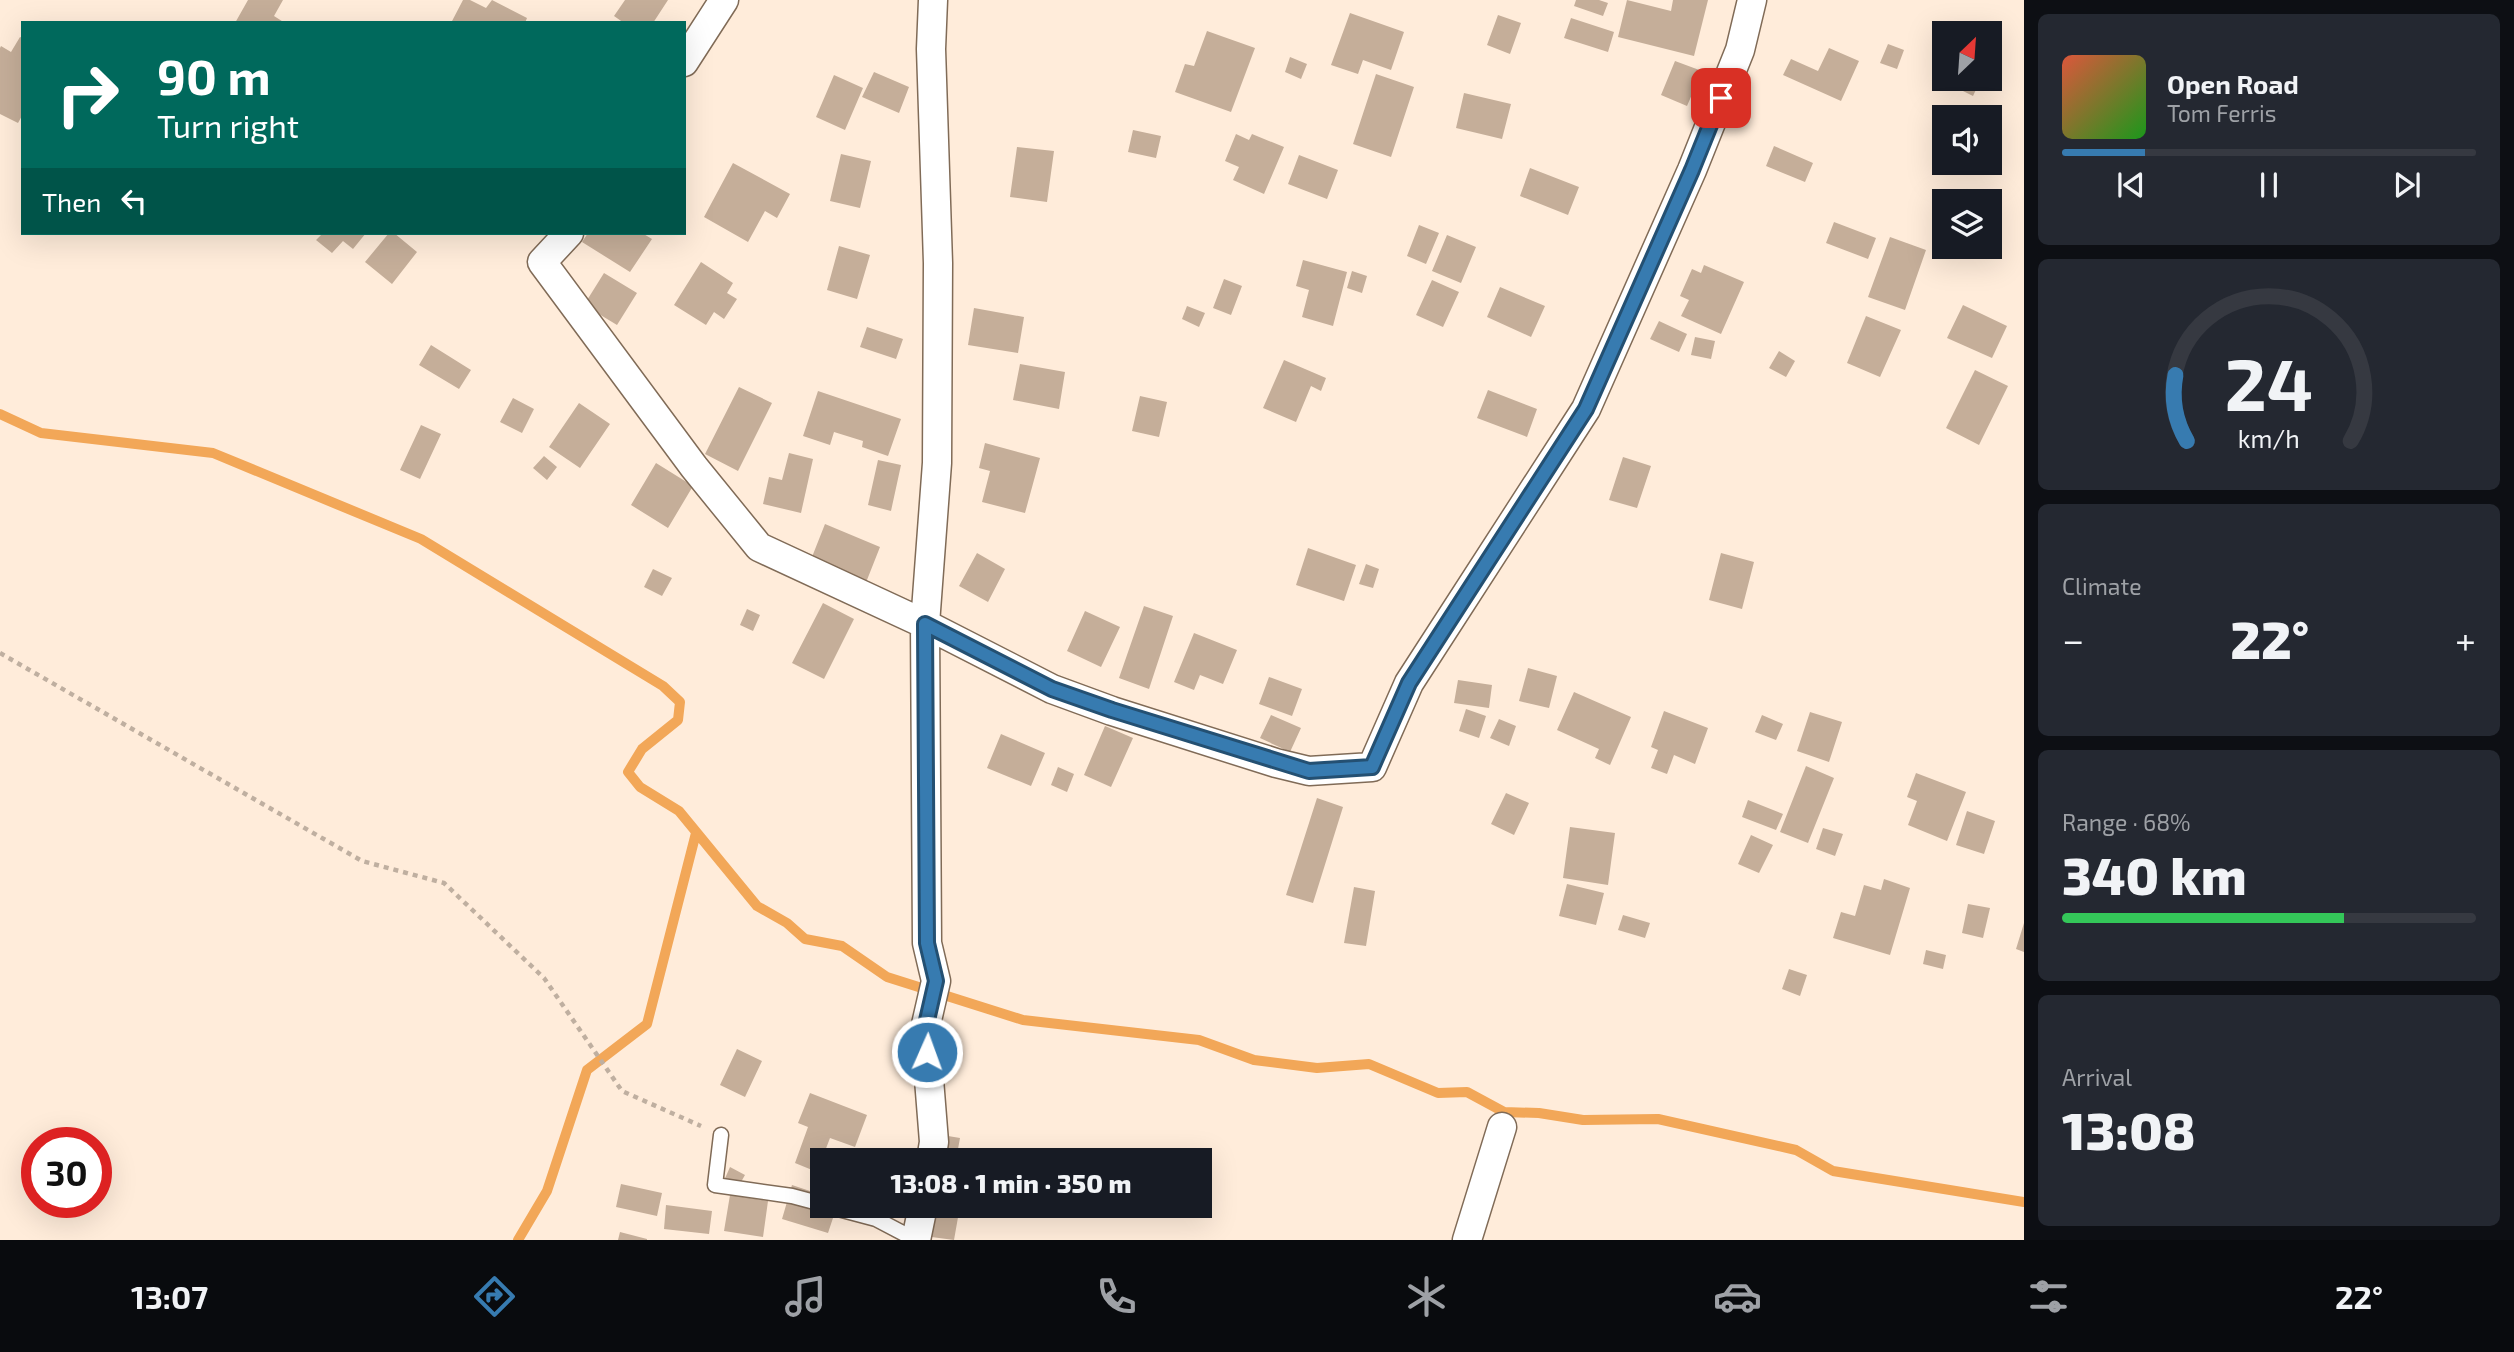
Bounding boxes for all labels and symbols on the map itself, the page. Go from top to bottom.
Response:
north arrow [1932,21,2002,91]
pin [1691,68,1751,128]
position arrow [890,1015,964,1089]
speed limit sign: 30 [21,1127,112,1218]

